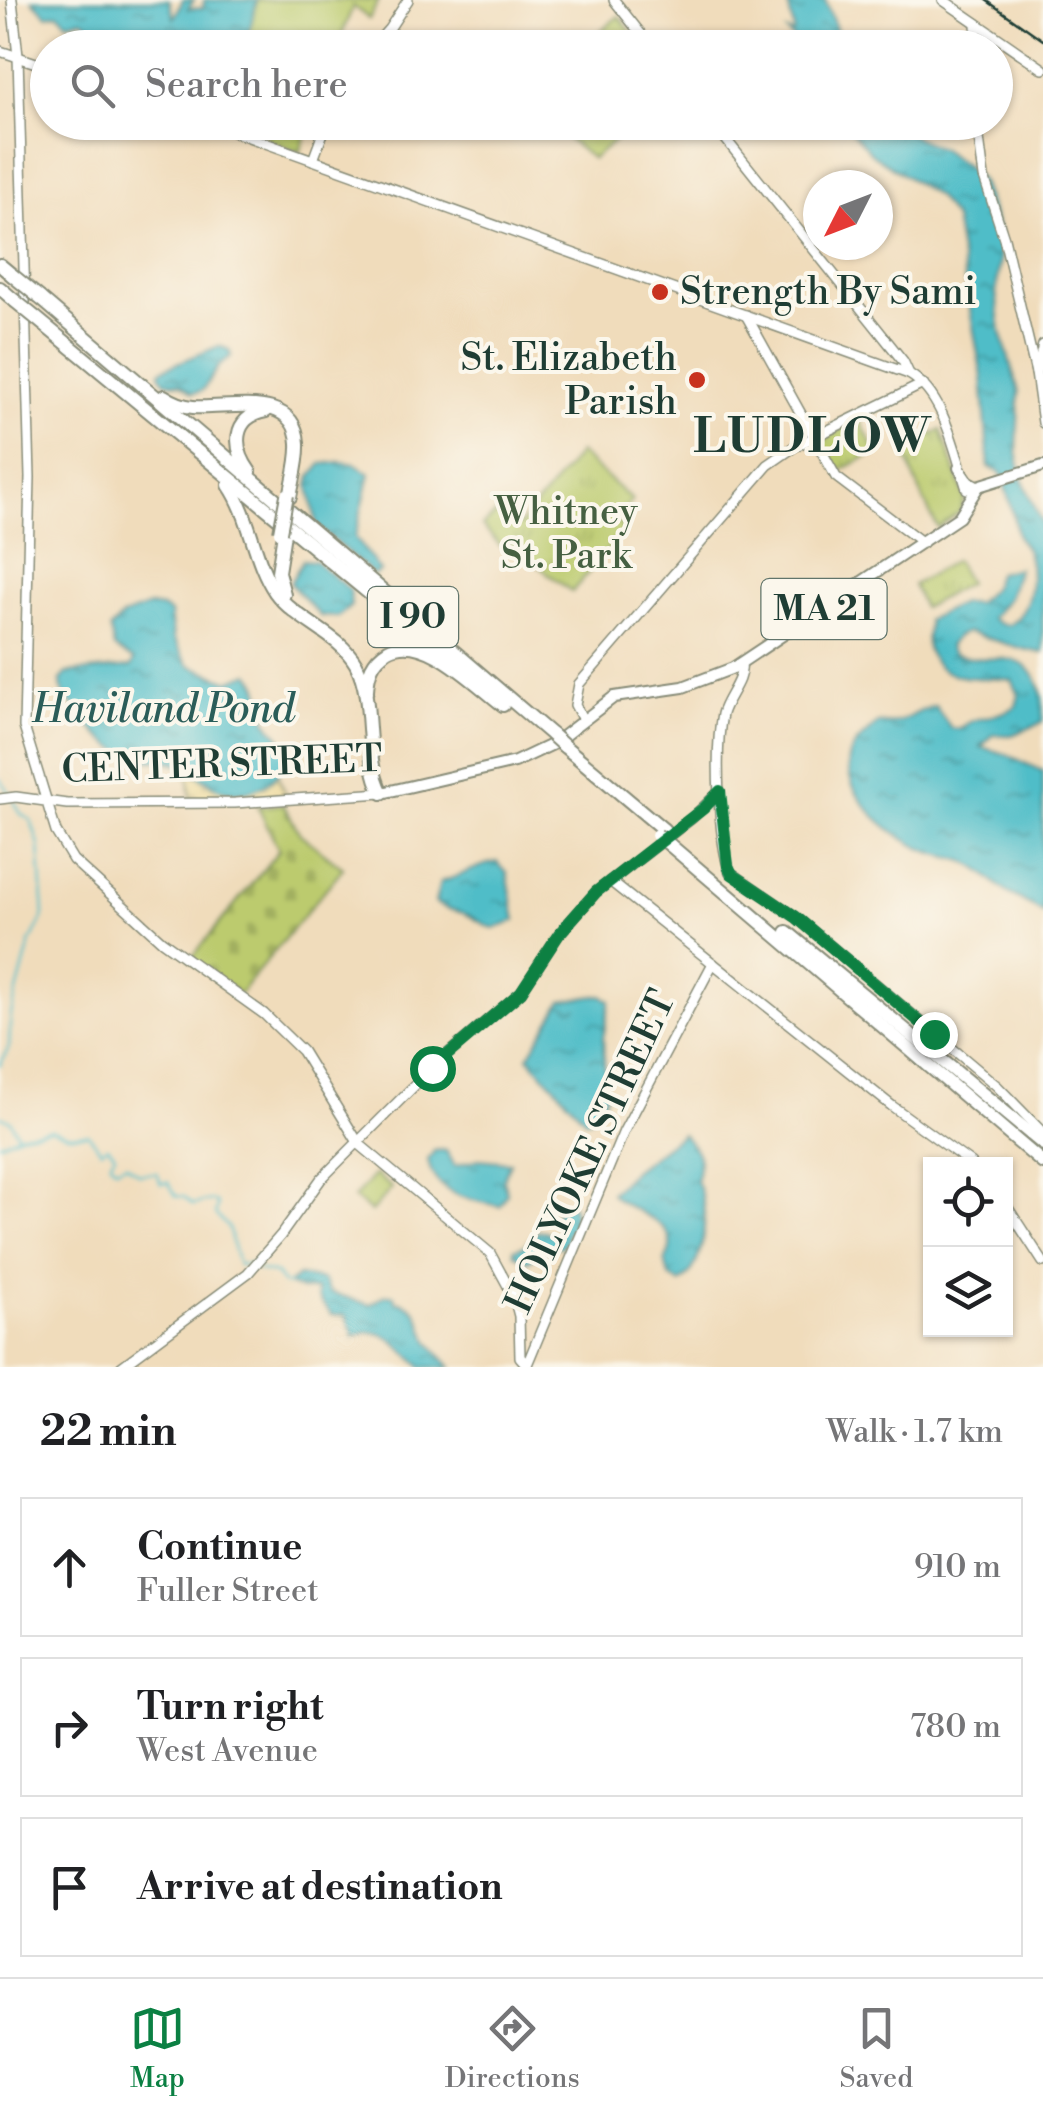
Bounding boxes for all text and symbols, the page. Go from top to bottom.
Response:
search box [30,30,1013,140]
icon: search [65,58,120,113]
text: Search here [145,62,348,109]
north arrow [803,170,893,260]
place label: Strength By Sami [680,269,976,316]
marker: Strength By Sami [649,281,671,303]
place label: St. Elizabeth Parish [460,335,677,426]
marker: St. Elizabeth Parish [686,369,708,391]
district label: LUDLOW [693,408,933,468]
park label: Whitney St. Park [494,489,638,580]
road number: MA 21 [762,579,886,639]
road number: I 90 [368,587,458,647]
water label: Haviland Pond [31,685,296,735]
street label: CENTER STREET [61,736,383,794]
street label: HOLYOKE STREET [496,983,686,1321]
route end [912,1012,958,1058]
route start [410,1046,456,1092]
map controls [923,1157,1013,1337]
button: locate [923,1157,1013,1247]
button: layers [923,1247,1013,1337]
text: 22 min [40,1406,177,1459]
text: Walk · 1.7 km [826,1412,1003,1452]
text: Continue [137,1524,302,1571]
icon: ahead [42,1540,97,1595]
text: 910 m [914,1547,1001,1587]
text: Fuller Street [137,1571,318,1611]
text: Turn right [137,1684,323,1731]
icon: right [42,1700,97,1755]
text: 780 m [910,1707,1001,1747]
text: West Avenue [137,1731,318,1771]
icon: arrive [42,1860,97,1915]
text: Arrive at destination [137,1864,503,1911]
tab: Map [130,2001,185,2096]
tab: Directions [445,2001,580,2096]
tab: Saved [840,2001,913,2096]

